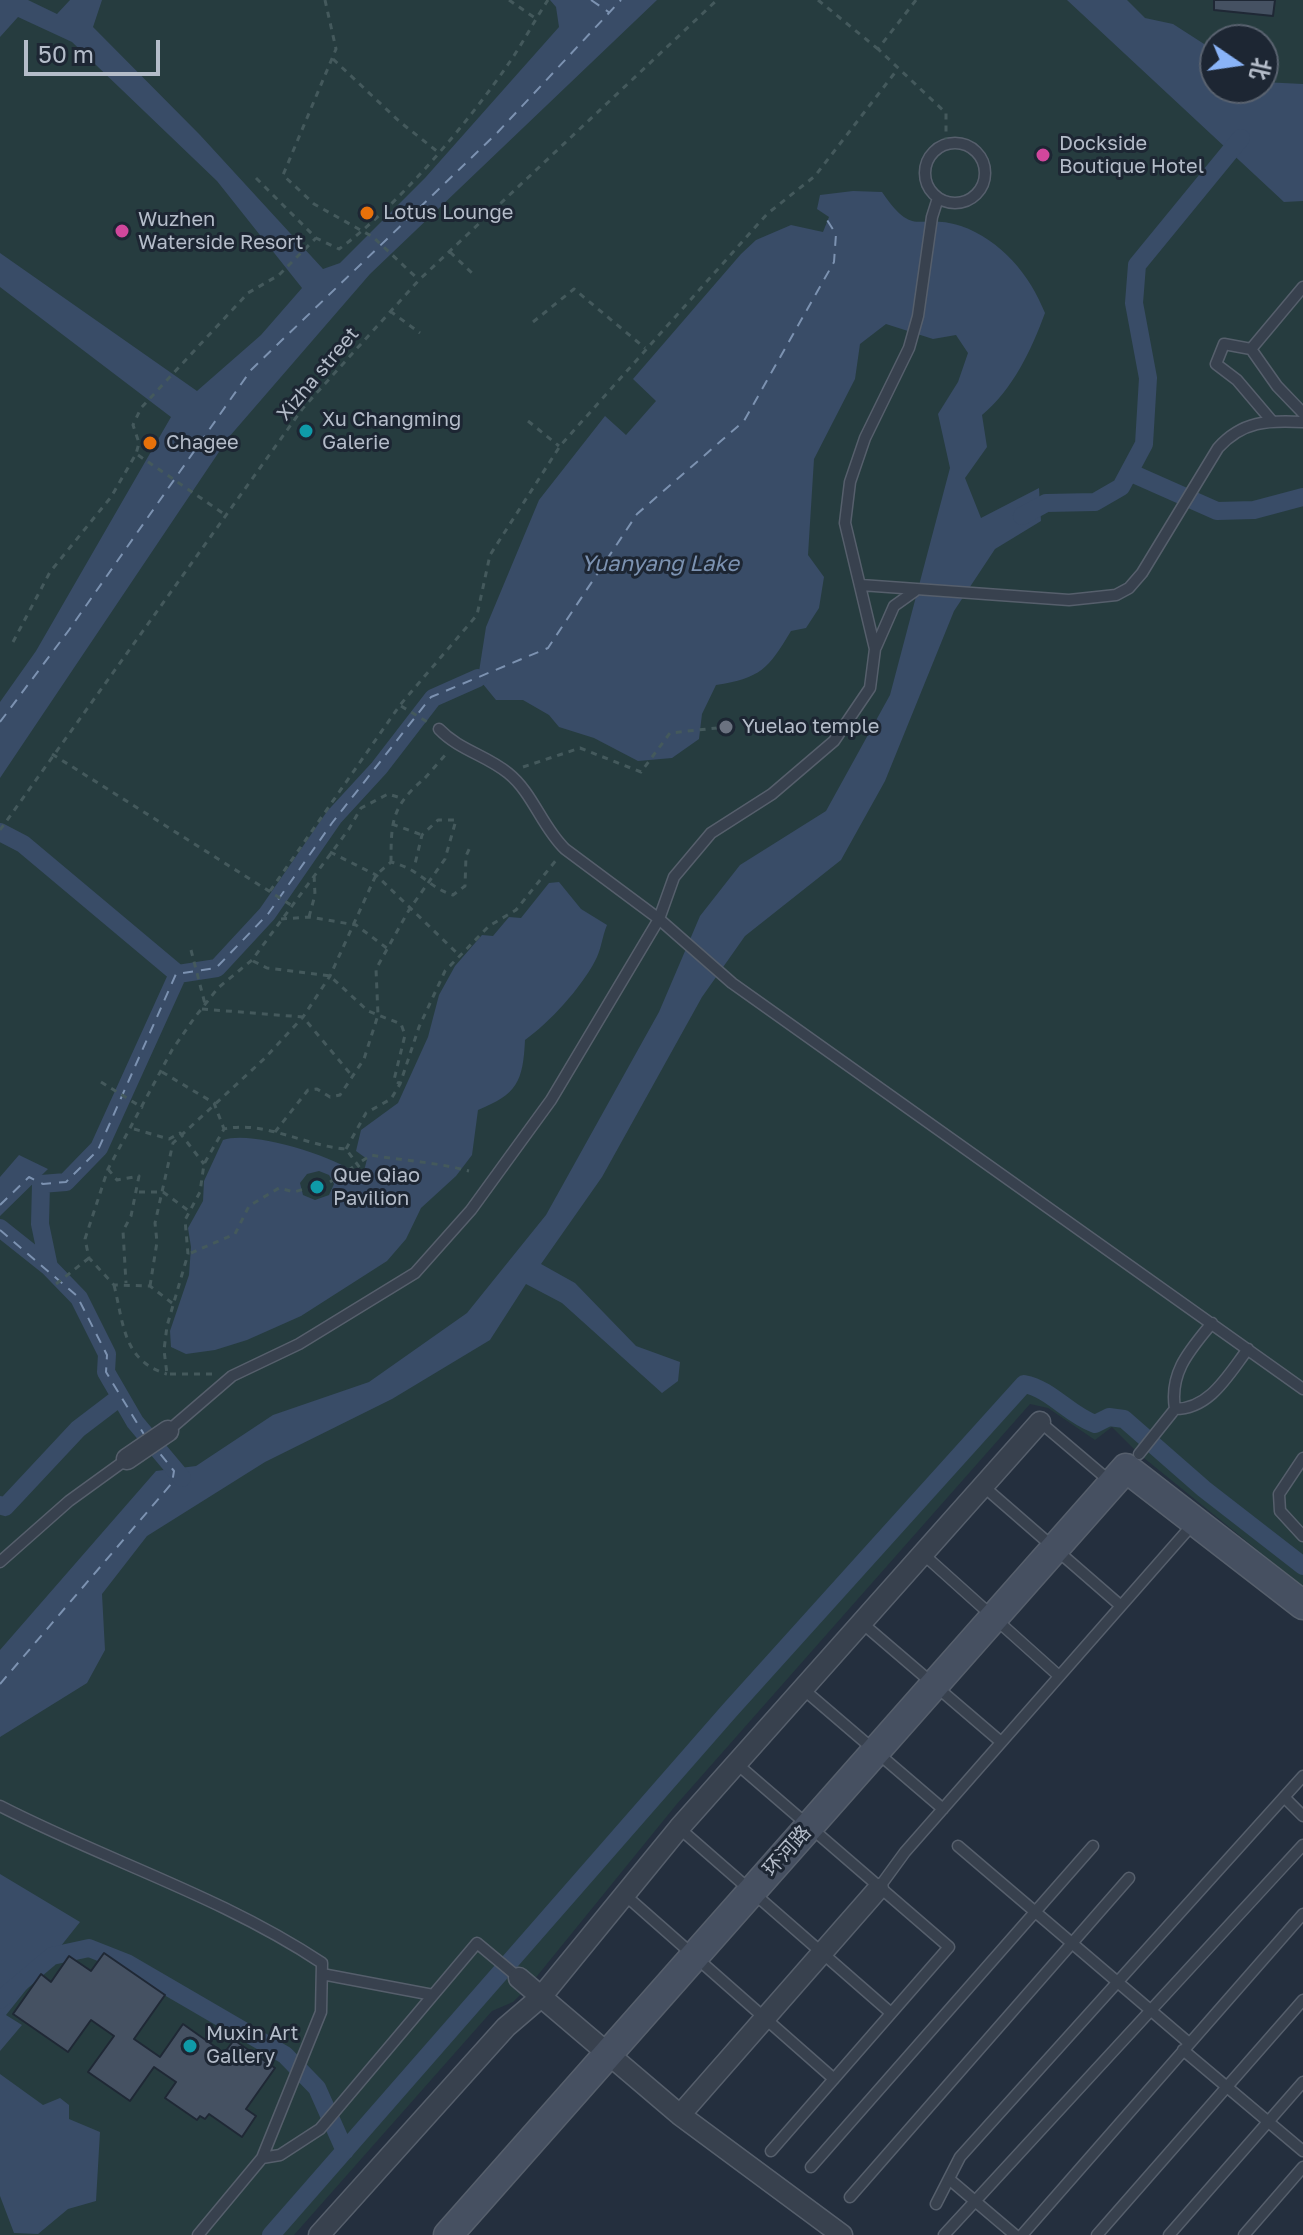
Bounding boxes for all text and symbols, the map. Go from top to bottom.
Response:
scale bar [28,24,164,74]
north arrow [1199,24,1279,104]
text: 50 m [38,39,94,68]
text: 北 [1245,55,1277,83]
place label: Dockside Boutique Hotel [1059,132,1204,179]
marker: Dockside Boutique Hotel [1034,146,1052,164]
place label: Lotus Lounge [383,201,513,225]
marker: Lotus Lounge [358,204,376,222]
place label: Wuzhen Waterside Resort [138,208,304,255]
marker: Wuzhen Waterside Resort [113,222,131,240]
street label: Xizha street [272,322,364,426]
place label: Xu Changming Galerie [322,408,461,455]
marker: Xu Changming Galerie [297,422,315,440]
place label: Chagee [166,431,239,455]
marker: Chagee [141,434,159,452]
water label: Yuanyang Lake [581,551,739,577]
place label: Yuelao temple [742,715,879,739]
marker: Yuelao temple [717,718,735,736]
place label: Que Qiao Pavilion [333,1164,420,1211]
marker: Que Qiao Pavilion [308,1178,326,1196]
street label: 环河路 [758,1821,816,1881]
place label: Muxin Art Gallery [206,2022,299,2069]
marker: Muxin Art Gallery [181,2037,199,2055]

